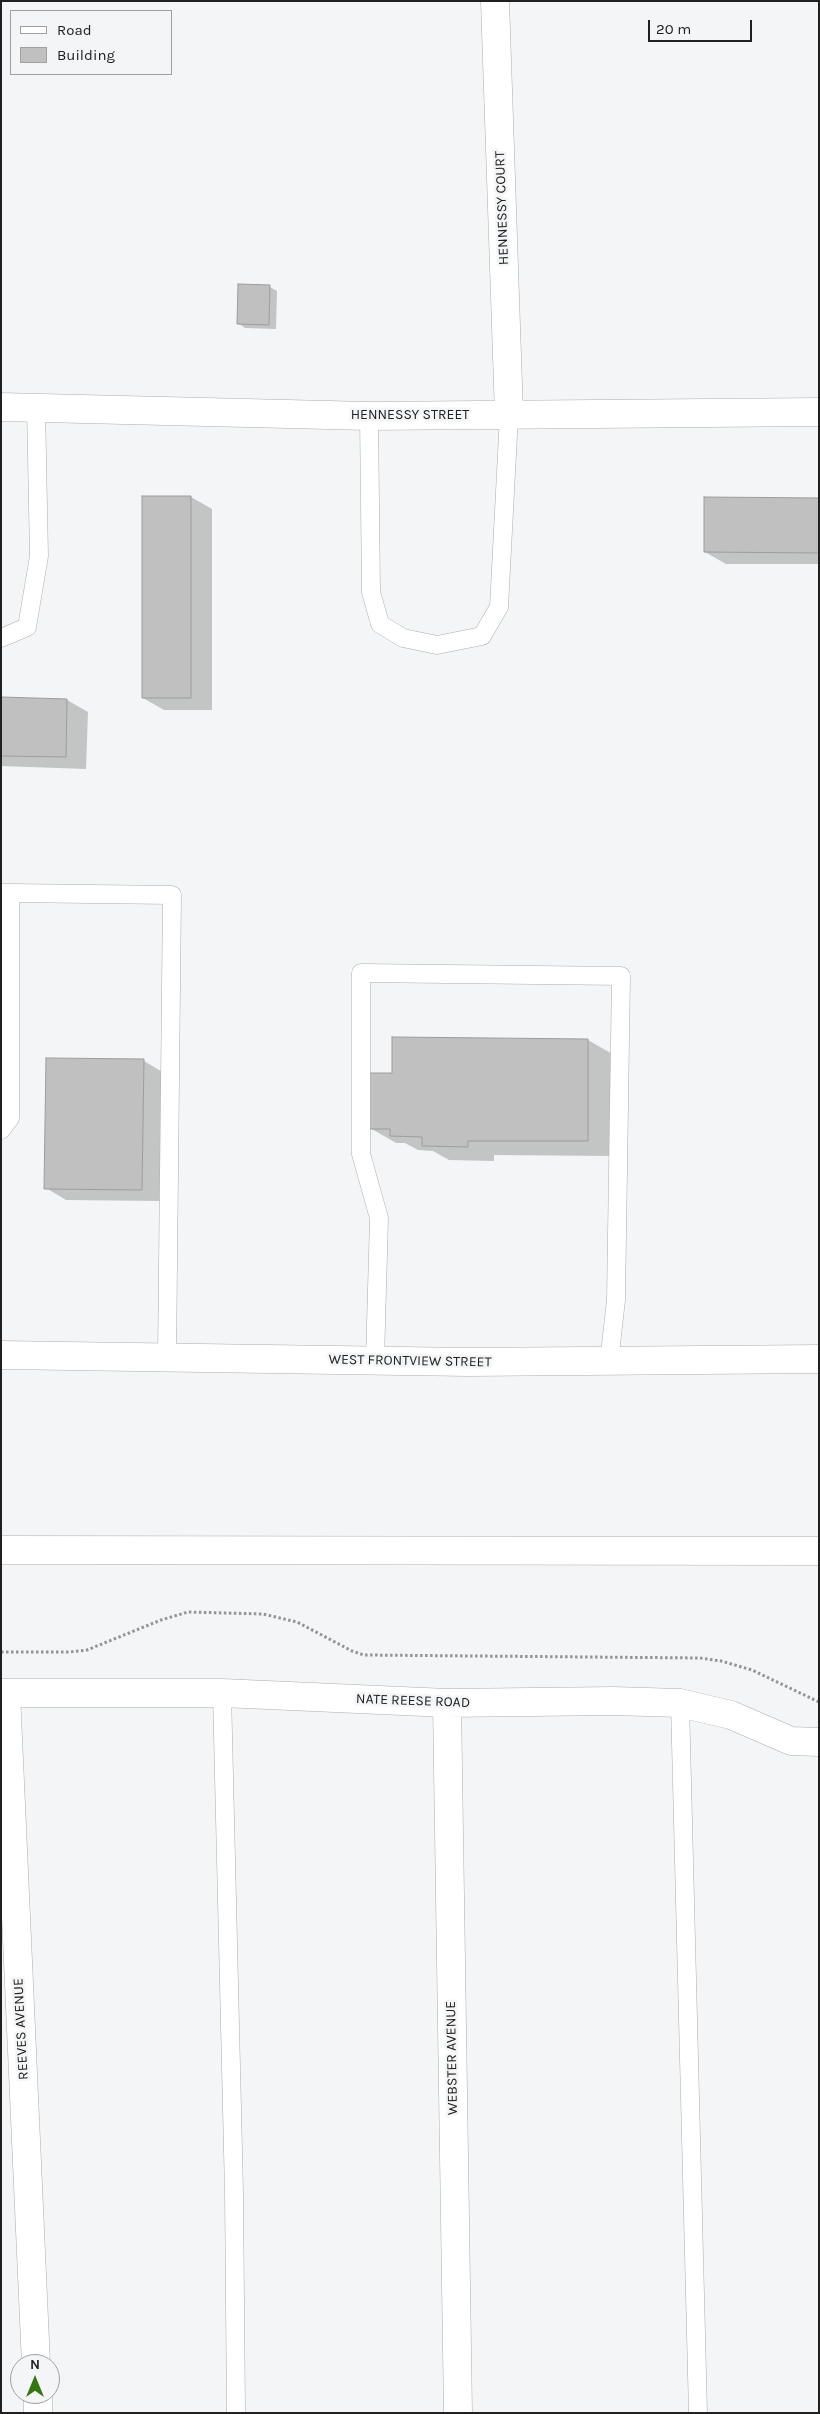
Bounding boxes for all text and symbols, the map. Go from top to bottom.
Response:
legend [10,10,172,75]
scale bar [650,10,754,42]
text: 20 m [656,20,691,38]
text: Road [57,21,92,39]
text: Building [57,46,115,64]
street label: HENNESSY COURT [492,151,512,265]
street label: HENNESSY STREET [351,407,469,423]
street label: WEST FRONTVIEW STREET [328,1351,492,1371]
street label: NATE REESE ROAD [356,1691,470,1711]
street label: REEVES AVENUE [10,1978,32,2080]
street label: WEBSTER AVENUE [443,2001,461,2115]
north arrow [10,2354,60,2404]
text: N [30,2356,40,2373]

